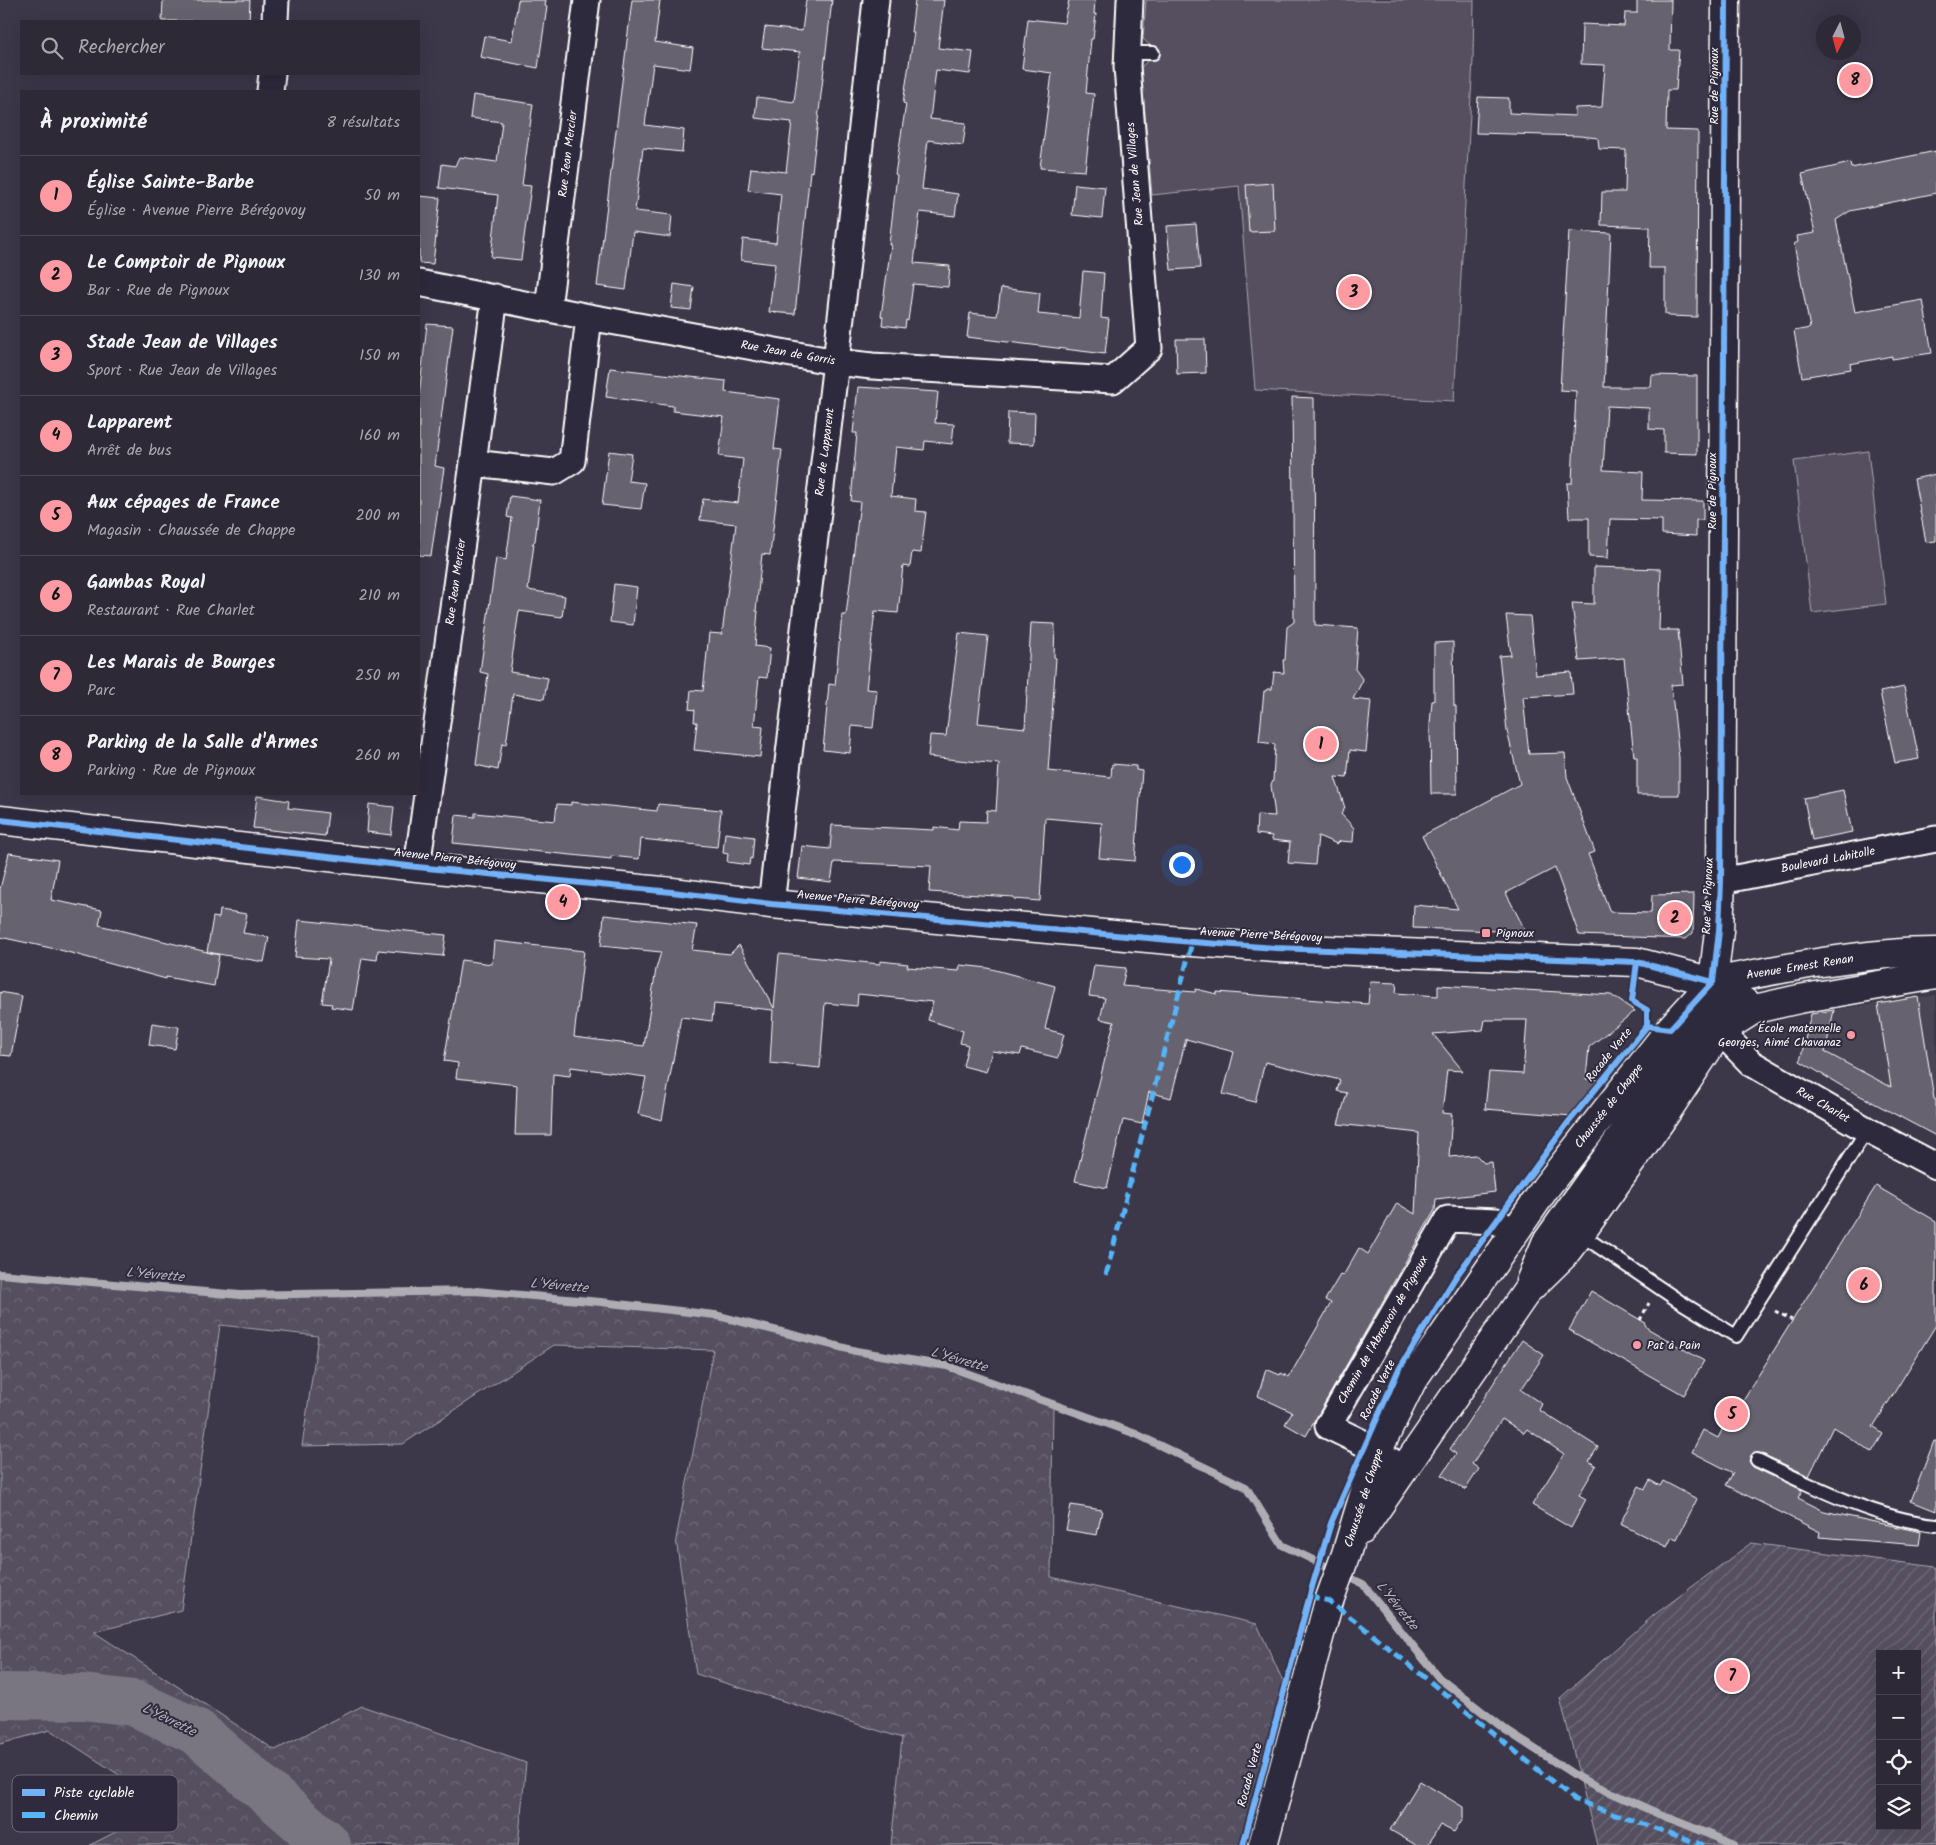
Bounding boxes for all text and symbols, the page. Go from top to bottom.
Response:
north arrow [1816,15,1861,60]
search box [20,20,420,75]
text: Rechercher [78,33,165,63]
icon: search [38,34,66,62]
street label: Rue de Pignoux [1705,47,1724,125]
pin: 8 [1839,61,1871,99]
text: À proximité [40,106,147,139]
street label: Rue Jean Mercier [553,109,583,198]
text: 8 résultats [327,110,400,135]
street label: Rue Jean de Villages [1121,121,1149,227]
text: Église Sainte-Barbe [87,168,254,198]
text: 1 [54,183,58,208]
text: 50 m [364,183,400,208]
text: Église · Avenue Pierre Bérégovoy [87,198,306,223]
text: Le Comptoir de Pignoux [87,248,285,278]
text: 2 [51,263,61,288]
text: 130 m [359,263,400,288]
pin: 3 [1338,273,1370,311]
text: Bar · Rue de Pignoux [87,278,229,303]
text: Stade Jean de Villages [87,328,278,358]
street label: Rue Jean de Gorris [739,335,837,371]
text: 3 [52,343,60,368]
text: 150 m [359,343,400,368]
text: Sport · Rue Jean de Villages [87,358,277,383]
street label: Rue de Lapparent [810,406,840,497]
text: Lapparent [87,408,172,438]
text: 4 [52,423,60,448]
text: 160 m [359,423,400,448]
text: Arrêt de bus [87,438,171,463]
street label: Rue de Pignoux [1703,452,1722,530]
text: Aux cépages de France [87,488,280,518]
text: 5 [52,503,60,528]
text: 200 m [356,503,400,528]
text: Magasin · Chaussée de Chappe [87,518,295,543]
street label: Rue Jean Mercier [441,536,472,627]
text: Gambas Royal [87,568,205,598]
text: 6 [52,583,60,608]
text: 210 m [359,583,400,608]
text: Restaurant · Rue Charlet [87,598,255,623]
text: Les Marais de Bourges [87,648,275,678]
text: 7 [52,663,60,688]
text: 250 m [355,663,400,688]
text: Parc [87,678,116,703]
pin: 1 [1305,725,1337,763]
text: Parking de la Salle d'Armes [87,728,318,758]
text: 8 [51,743,61,768]
text: 260 m [355,743,400,768]
text: Parking · Rue de Pignoux [87,758,255,783]
street label: Boulevard Lahitolle [1779,841,1877,878]
street label: Avenue Pierre Bérégovoy [393,843,517,875]
your location [1169,852,1195,878]
street label: Rue de Pignoux [1697,856,1719,935]
pin: 4 [547,883,579,921]
street label: Avenue Pierre Bérégovoy [796,885,920,915]
pin: 2 [1659,899,1691,937]
street label: Avenue Pierre Bérégovoy [1199,922,1323,948]
place label: Pignoux [1496,924,1535,943]
marker: Pignoux [1480,927,1492,939]
street label: Avenue Ernest Renan [1745,949,1855,985]
place label: École maternelle Georges, Aimé Chavanaz [1718,1019,1842,1052]
street label: Rocade Verte [1581,1023,1637,1086]
marker: École maternelle Georges, Aimé Chavanaz [1845,1029,1857,1041]
street label: Chaussée de Chappe [1570,1059,1649,1152]
street label: Rue Charlet [1793,1082,1854,1128]
street label: Chemin de l'Abreuvoir de Pignoux [1333,1252,1434,1408]
water label: L'Yévrette [125,1262,186,1289]
pin: 6 [1848,1266,1880,1304]
water label: L'Yévrette [529,1273,590,1300]
place label: Pat à Pain [1647,1336,1700,1355]
marker: Pat à Pain [1631,1339,1643,1351]
water label: L'Yévrette [928,1341,991,1379]
street label: Rocade Verte [1355,1356,1401,1424]
pin: 5 [1716,1395,1748,1433]
street label: Chaussée de Chappe [1339,1446,1389,1550]
water label: L'Yévrette [1370,1577,1425,1637]
map controls [1876,1650,1921,1830]
button: + [1876,1650,1921,1695]
pin: 7 [1716,1657,1748,1695]
button: − [1876,1695,1921,1740]
water label: L'Yèvrette [138,1697,201,1743]
street label: Rocade Verte [1232,1740,1268,1809]
button: locate [1876,1740,1921,1785]
legend [12,1775,178,1832]
text: Piste cyclable [54,1782,135,1804]
button: layers [1876,1785,1921,1830]
text: Chemin [54,1805,98,1827]

